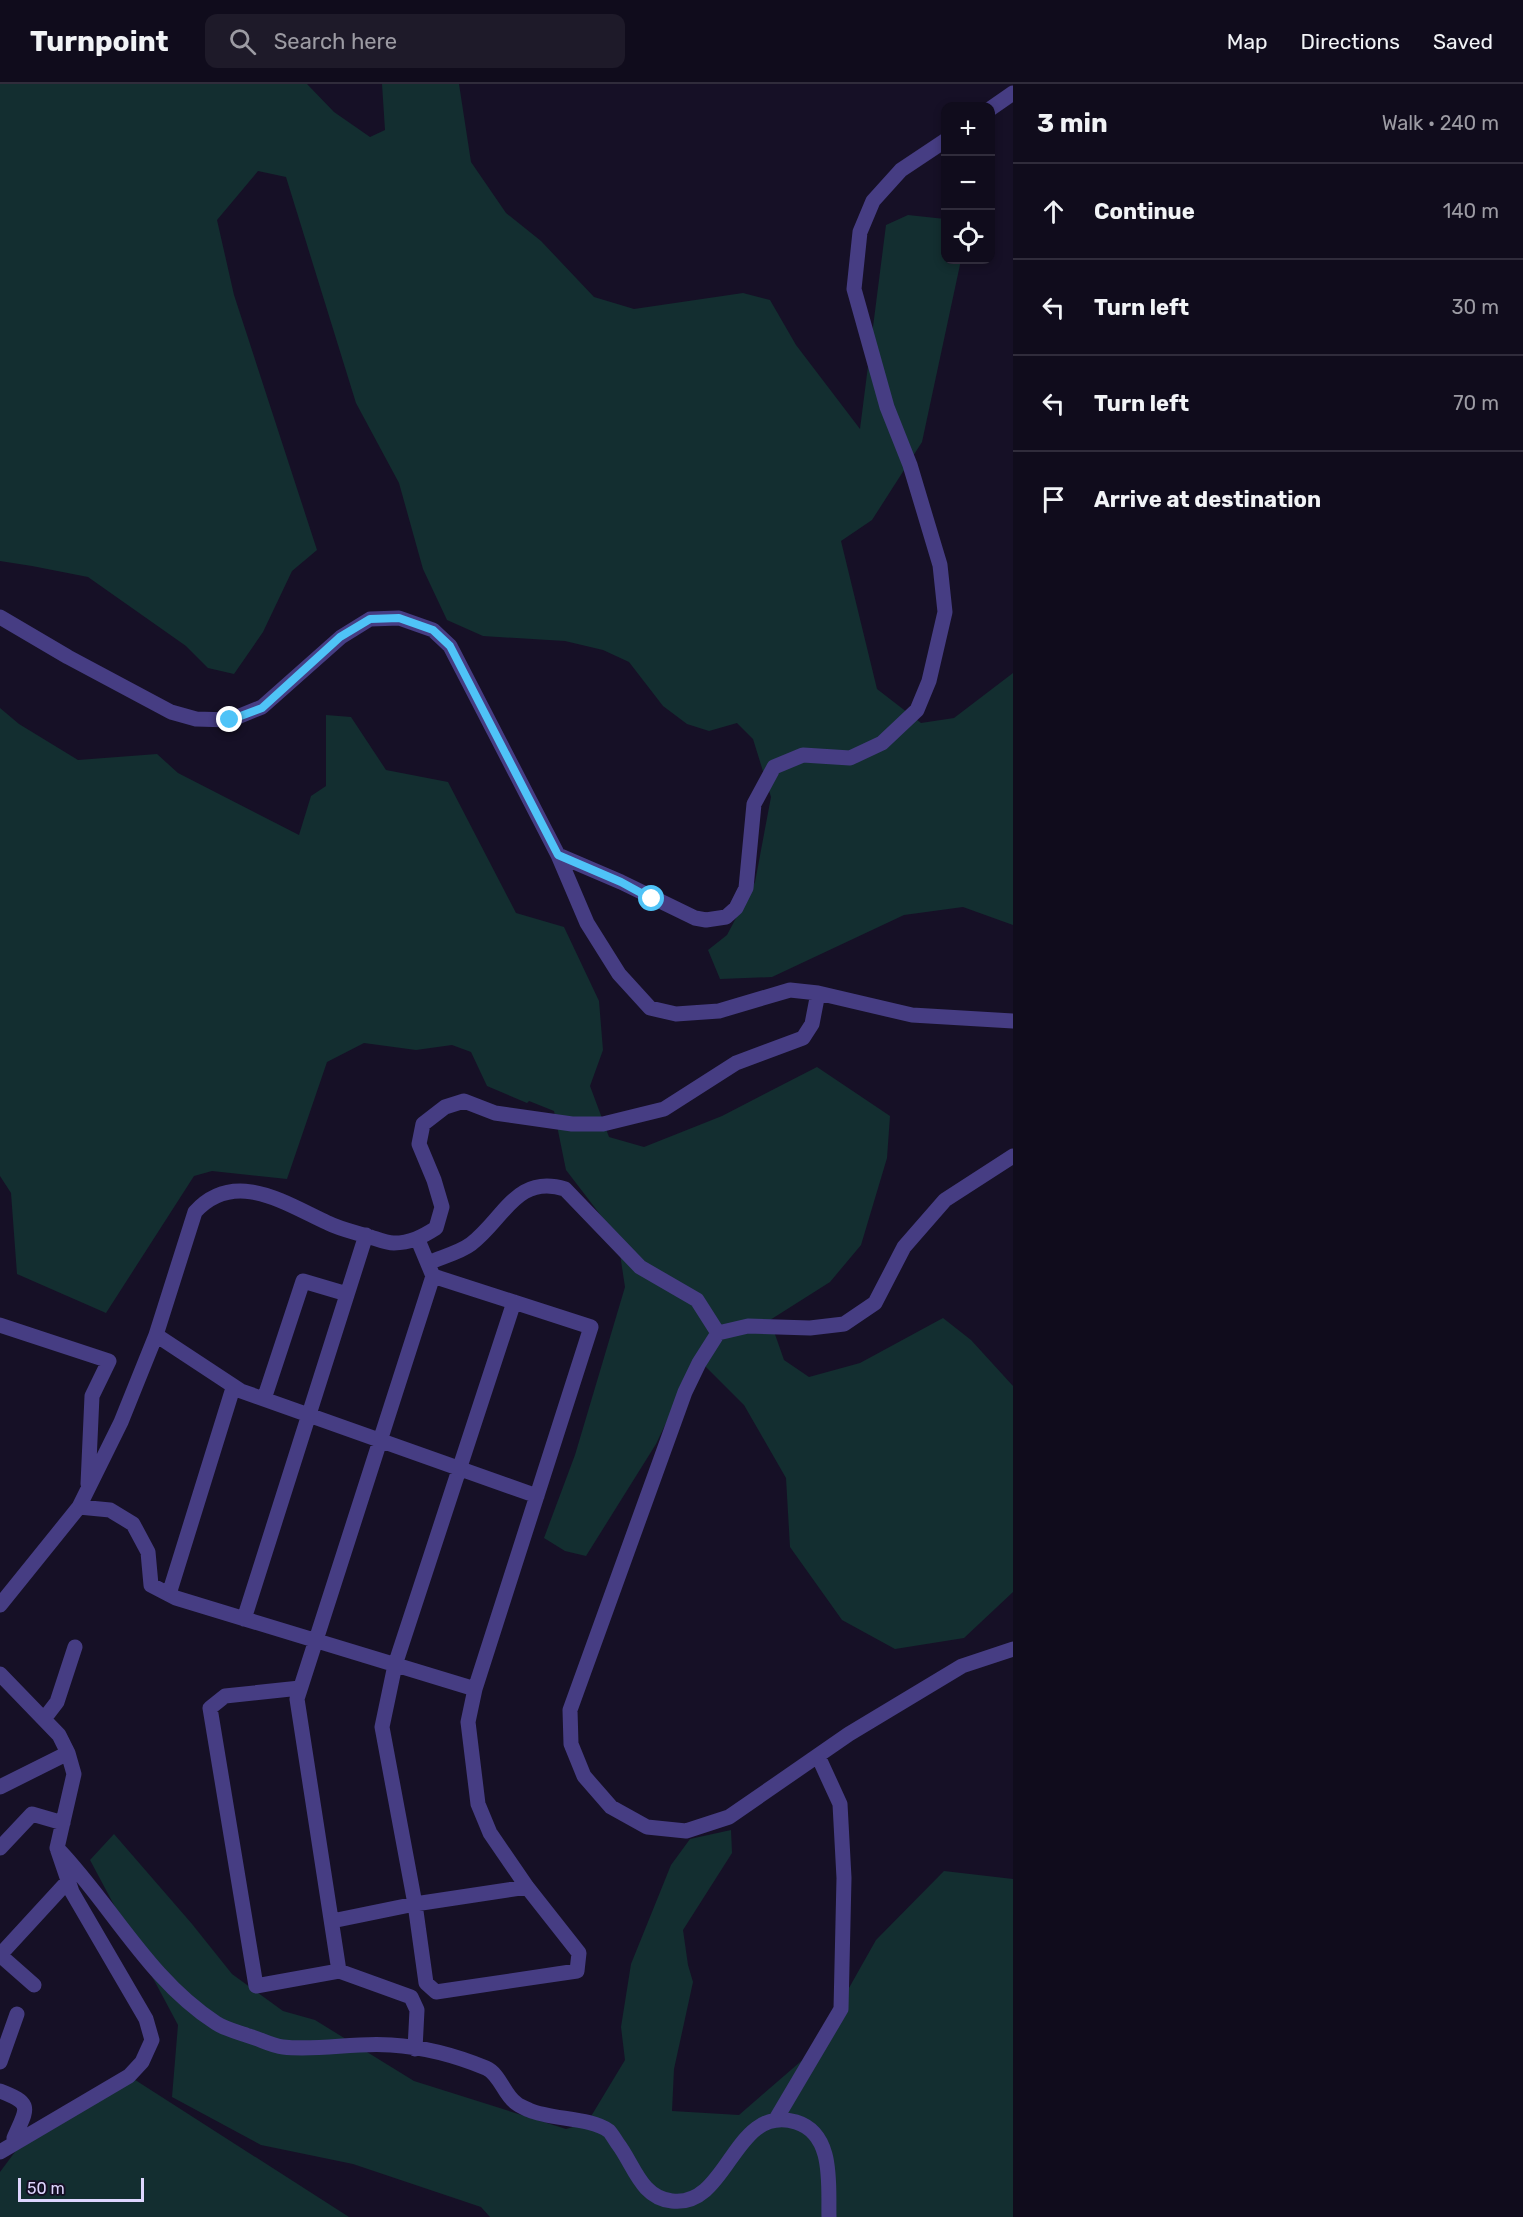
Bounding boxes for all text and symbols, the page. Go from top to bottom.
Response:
search box [205,14,625,68]
text: Turnpoint [30,25,169,58]
icon: search [226,25,259,58]
text: Search here [274,28,397,55]
text: Map [1227,29,1268,54]
text: Directions [1301,29,1400,54]
text: Saved [1433,29,1493,54]
map controls [941,102,995,264]
button: + [941,102,995,156]
text: 3 min [1037,108,1108,139]
text: Walk · 240 m [1382,111,1499,135]
button: − [941,156,995,210]
icon: ahead [1037,195,1070,228]
text: Continue [1094,198,1195,225]
text: 140 m [1443,199,1499,223]
button: locate [941,210,995,264]
icon: left [1037,291,1070,324]
text: Turn left [1094,294,1189,321]
text: 30 m [1452,295,1499,319]
icon: left [1037,387,1070,420]
text: Turn left [1094,390,1189,417]
text: 70 m [1453,391,1499,415]
icon: arrive [1037,483,1070,516]
text: Arrive at destination [1094,486,1321,513]
route end [216,706,242,732]
route start [638,885,664,911]
scale bar [18,2175,144,2202]
text: 50 m [27,2179,65,2198]

